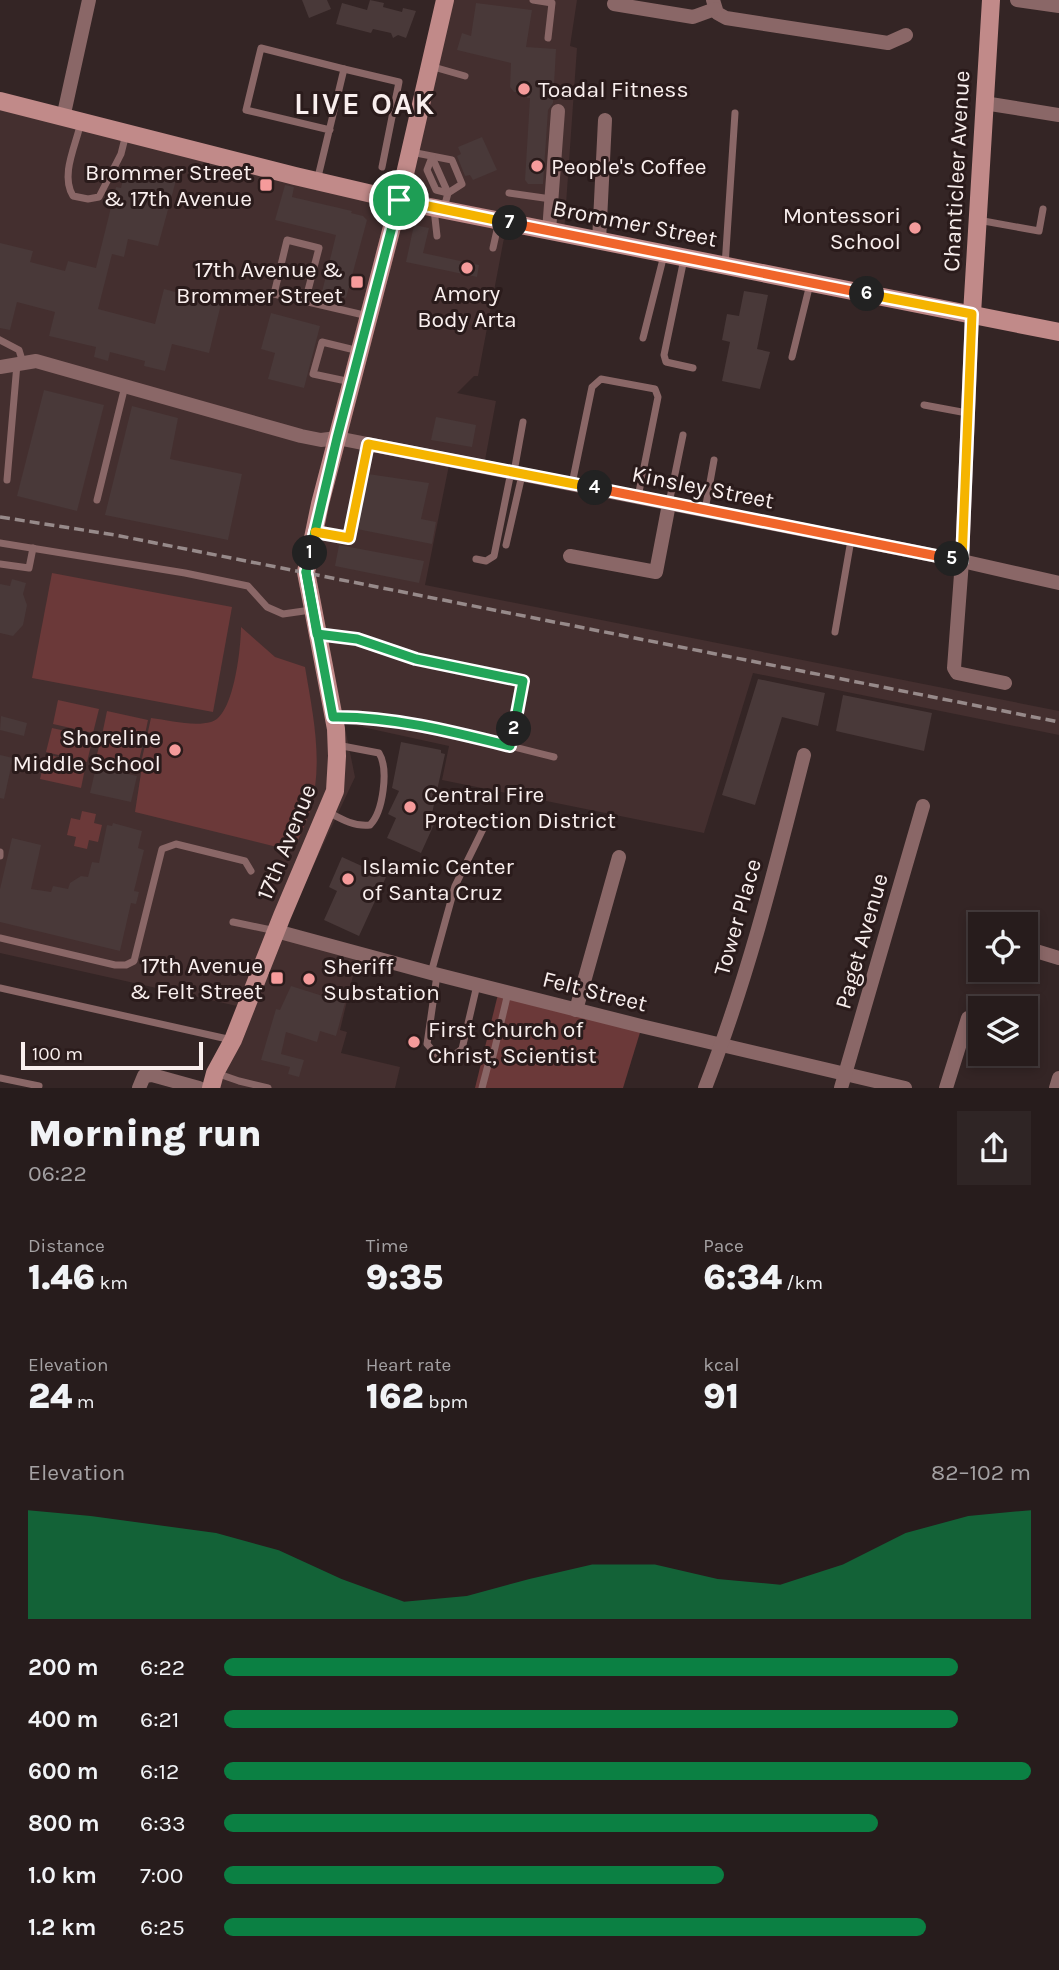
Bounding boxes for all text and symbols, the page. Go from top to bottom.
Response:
street label: Chanticleer Avenue [938,70,975,272]
place label: Toadal Fitness [538,76,689,103]
marker: Toadal Fitness [516,81,532,97]
district label: LIVE OAK [294,86,436,122]
place label: People's Coffee [551,153,707,180]
marker: People's Coffee [529,158,545,174]
place label: Brommer Street & 17th Avenue [85,159,252,212]
pin [369,170,429,230]
marker: Brommer Street & 17th Avenue [258,177,274,193]
icon: arrive [380,181,418,219]
street label: Brommer Street [550,194,720,253]
place label: Montessori School [783,202,901,255]
pin: 7 [492,206,528,241]
text: 7 [505,211,514,233]
marker: Montessori School [907,220,923,236]
place label: 17th Avenue & Brommer Street [176,256,343,309]
marker: Amory Body Arta [459,260,475,276]
marker: 17th Avenue & Brommer Street [349,274,365,290]
pin: 6 [850,276,884,312]
place label: Amory Body Arta [417,280,517,333]
text: 6 [861,282,872,304]
street label: Kinsley Street [629,460,777,515]
pin: 4 [578,470,612,505]
text: 4 [589,476,600,498]
pin: 1 [292,536,328,570]
text: 1 [306,541,313,563]
pin: 5 [934,542,970,576]
text: 5 [946,547,957,569]
pin: 2 [496,712,532,746]
text: 2 [508,717,519,739]
place label: Shoreline Middle School [12,724,161,777]
marker: Shoreline Middle School [167,742,183,758]
street label: 17th Avenue [251,781,322,904]
place label: Central Fire Protection District [424,781,616,834]
marker: Central Fire Protection District [402,799,418,815]
place label: Islamic Center of Santa Cruz [362,853,515,906]
street label: Tower Place [708,856,767,979]
street label: Paget Avenue [829,870,894,1012]
marker: Islamic Center of Santa Cruz [340,871,356,887]
map controls [968,912,1038,1066]
button: locate [968,912,1038,982]
place label: 17th Avenue & Felt Street [130,952,263,1005]
place label: Sheriff Substation [323,953,440,1006]
street label: Felt Street [540,965,650,1018]
marker: 17th Avenue & Felt Street [269,970,285,986]
marker: Sheriff Substation [301,971,317,987]
button: layers [968,996,1038,1066]
place label: First Church of Christ, Scientist [428,1016,597,1069]
marker: First Church of Christ, Scientist [406,1034,422,1050]
scale bar [21,1039,203,1071]
text: 100 m [32,1043,83,1065]
text: Morning run [28,1111,262,1156]
button: share [957,1111,1031,1185]
text: 06:22 [28,1160,87,1187]
text: Distance [28,1235,105,1257]
text: Time [366,1235,408,1257]
text: Pace [703,1235,744,1257]
text: 1.46 [28,1257,95,1298]
text: 9:35 [366,1257,443,1298]
text: 6:34 [703,1257,782,1298]
text: km [95,1272,128,1294]
text: /km [782,1272,823,1294]
text: Elevation [28,1354,108,1376]
text: Heart rate [366,1354,451,1376]
text: kcal [703,1354,740,1376]
text: 24 [28,1376,72,1417]
text: 162 [366,1376,424,1417]
text: 91 [703,1376,739,1417]
text: m [72,1391,95,1413]
text: bpm [424,1391,468,1413]
text: Elevation [28,1459,125,1486]
text: 82–102 m [931,1459,1031,1486]
text: 200 m [28,1654,99,1681]
text: 6:22 [140,1654,185,1681]
text: 400 m [28,1706,98,1733]
text: 6:21 [140,1706,179,1733]
text: 600 m [28,1758,99,1785]
text: 6:12 [140,1758,179,1785]
text: 800 m [28,1810,100,1837]
text: 6:33 [140,1810,186,1837]
text: 1.0 km [28,1862,97,1889]
text: 7:00 [140,1862,183,1889]
text: 1.2 km [28,1914,96,1941]
text: 6:25 [140,1914,185,1941]

